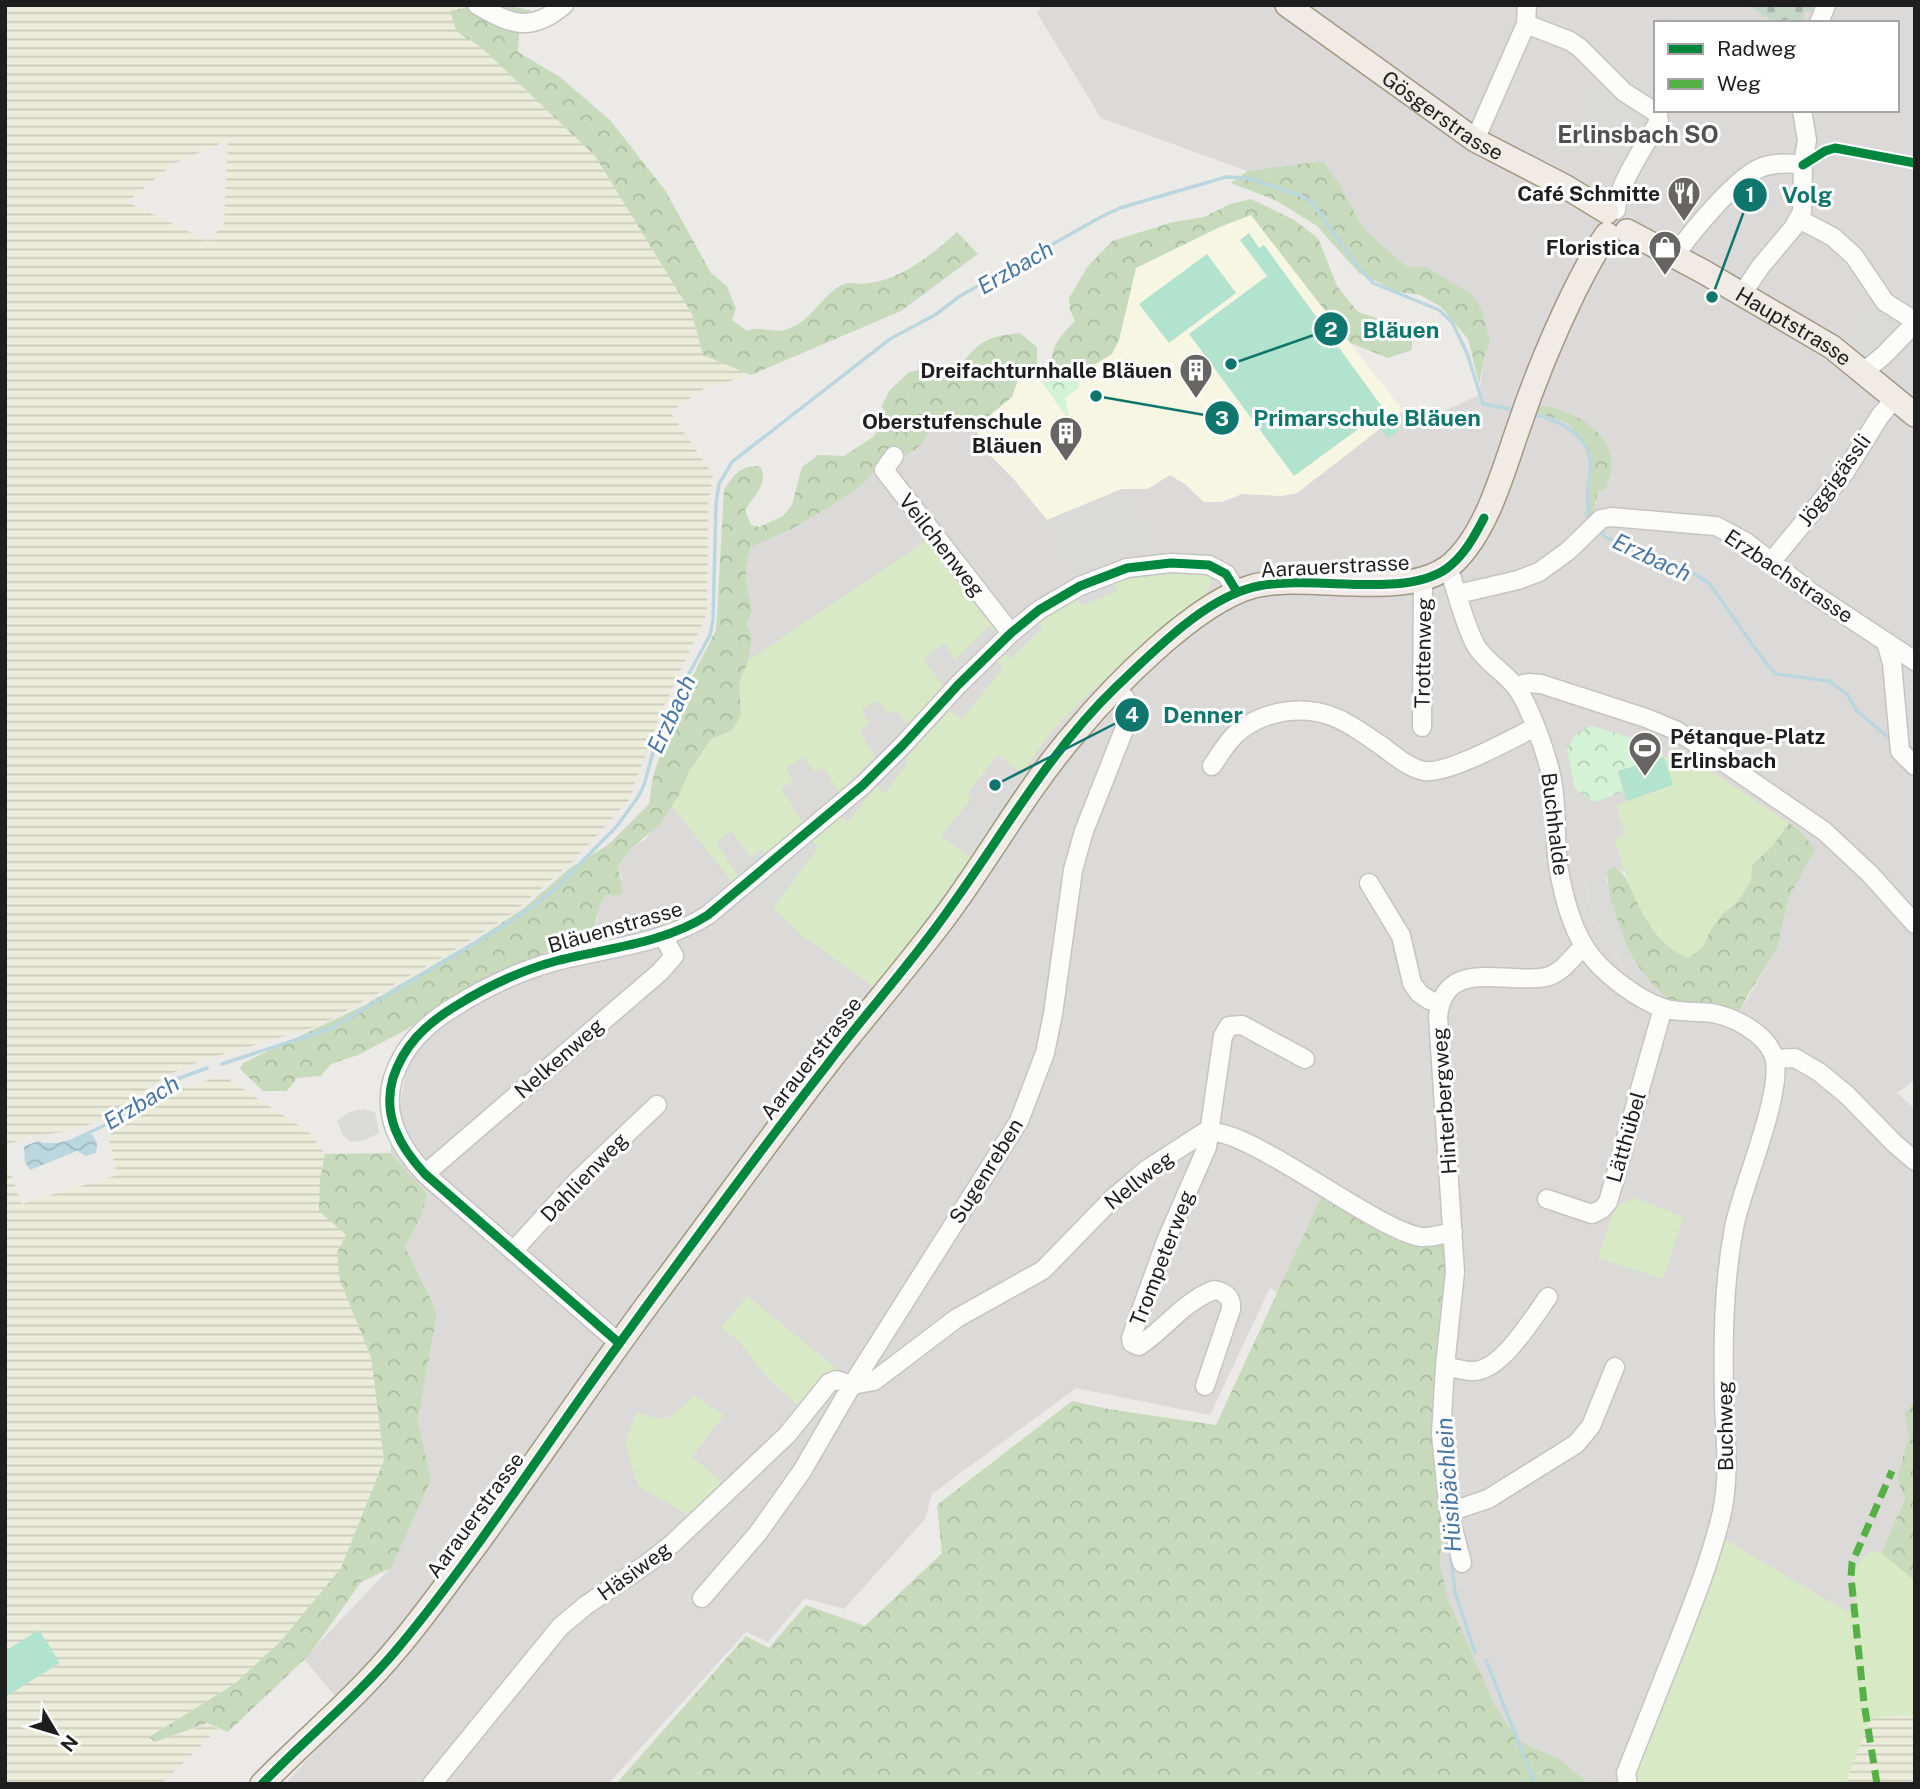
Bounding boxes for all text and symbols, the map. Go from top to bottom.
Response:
legend [1654,21,1899,112]
text: Radweg [1717,36,1796,61]
street label: Gösgerstrasse [1377,65,1508,165]
text: Weg [1717,71,1761,96]
district label: Erlinsbach SO [1557,120,1719,148]
callout: Volg [1733,173,1846,217]
restaurant icon: Café Schmitte [1665,174,1703,223]
place label: Café Schmitte [1517,181,1660,206]
text: Volg [1782,181,1832,208]
text: 1 [1746,182,1755,207]
shop icon: Floristica [1646,228,1684,277]
water label: Erzbach [972,234,1058,300]
place label: Floristica [1546,235,1640,260]
street label: Hauptstrasse [1731,281,1857,371]
callout: Bläuen [1314,307,1454,351]
text: Bläuen [1363,316,1439,343]
text: 2 [1324,317,1338,342]
building icon: Dreifachturnhalle Bläuen [1177,351,1215,400]
place label: Dreifachturnhalle Bläuen [920,358,1172,383]
callout: Primarschule Bläuen [1204,396,1495,440]
text: Primarschule Bläuen [1253,404,1481,431]
text: 3 [1215,406,1229,431]
place label: Oberstufenschule Bläuen [862,409,1042,458]
building icon: Oberstufenschule Bläuen [1047,414,1085,463]
street label: Jöggigässli [1792,429,1876,531]
street label: Veilchenweg [894,488,990,602]
street label: Erzbachstrasse [1720,524,1858,628]
water label: Erzbach [1609,527,1695,587]
street label: Aarauerstrasse [1260,550,1410,582]
street label: Trottenweg [1410,597,1436,709]
water label: Erzbach [641,671,701,757]
callout: Denner [1114,693,1257,737]
text: Denner [1163,701,1243,728]
text: 4 [1125,702,1139,727]
place label: Pétanque-Platz Erlinsbach [1670,724,1825,773]
sports icon: Pétanque-Platz Erlinsbach [1626,729,1664,778]
street label: Buchhalde [1536,771,1574,877]
street label: Bläuenstrasse [545,896,685,958]
street label: Aarauerstrasse [755,992,867,1124]
street label: Nelkenweg [509,1013,609,1103]
street label: Hinterbergweg [1426,1027,1462,1175]
water label: Erzbach [98,1069,184,1135]
street label: Lätthübel [1601,1089,1651,1185]
street label: Sugenreben [944,1114,1028,1228]
street label: Dahlienweg [535,1127,633,1227]
street label: Nellweg [1100,1145,1178,1215]
street label: Trompeterweg [1125,1187,1199,1329]
street label: Buchweg [1712,1381,1738,1471]
water label: Hüsibächlein [1430,1417,1466,1553]
street label: Aarauerstrasse [421,1447,529,1583]
street label: Häsiweg [593,1536,675,1606]
north arrow [21,1698,91,1768]
text: N [56,1731,83,1756]

